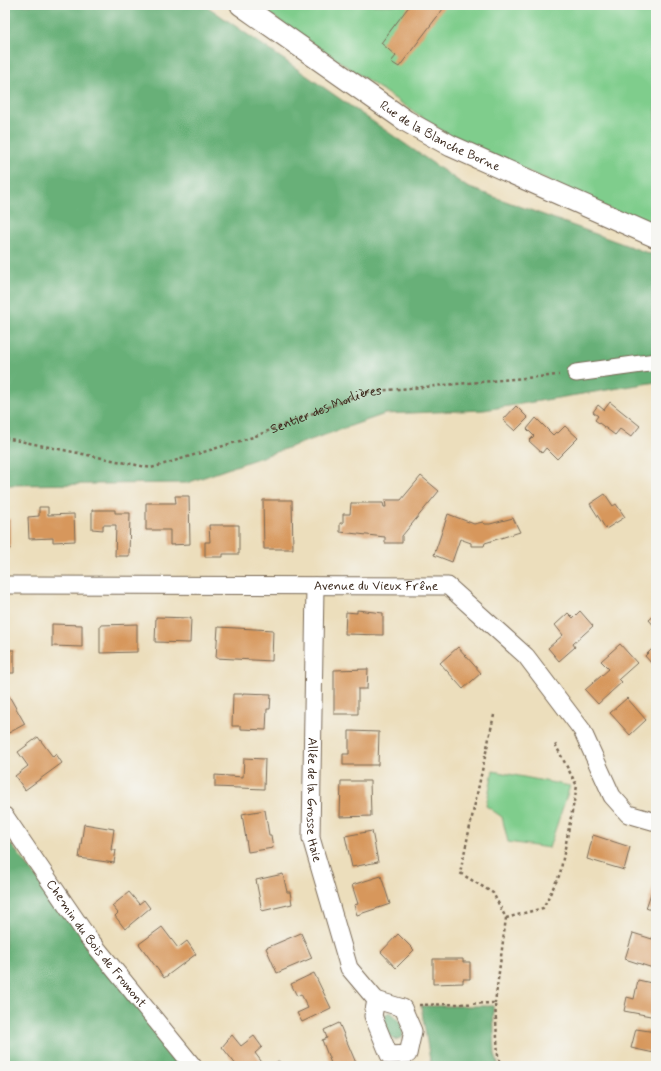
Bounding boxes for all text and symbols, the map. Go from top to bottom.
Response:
street label: Rue de la Blanche Borne [376,97,503,175]
street label: Sentier des Morlières [268,382,383,438]
street label: Avenue du Vieux Frêne [314,577,438,594]
street label: Allée de la Grosse Haie [302,737,326,864]
street label: Chemin du Bois de Fromont [42,876,150,1011]

